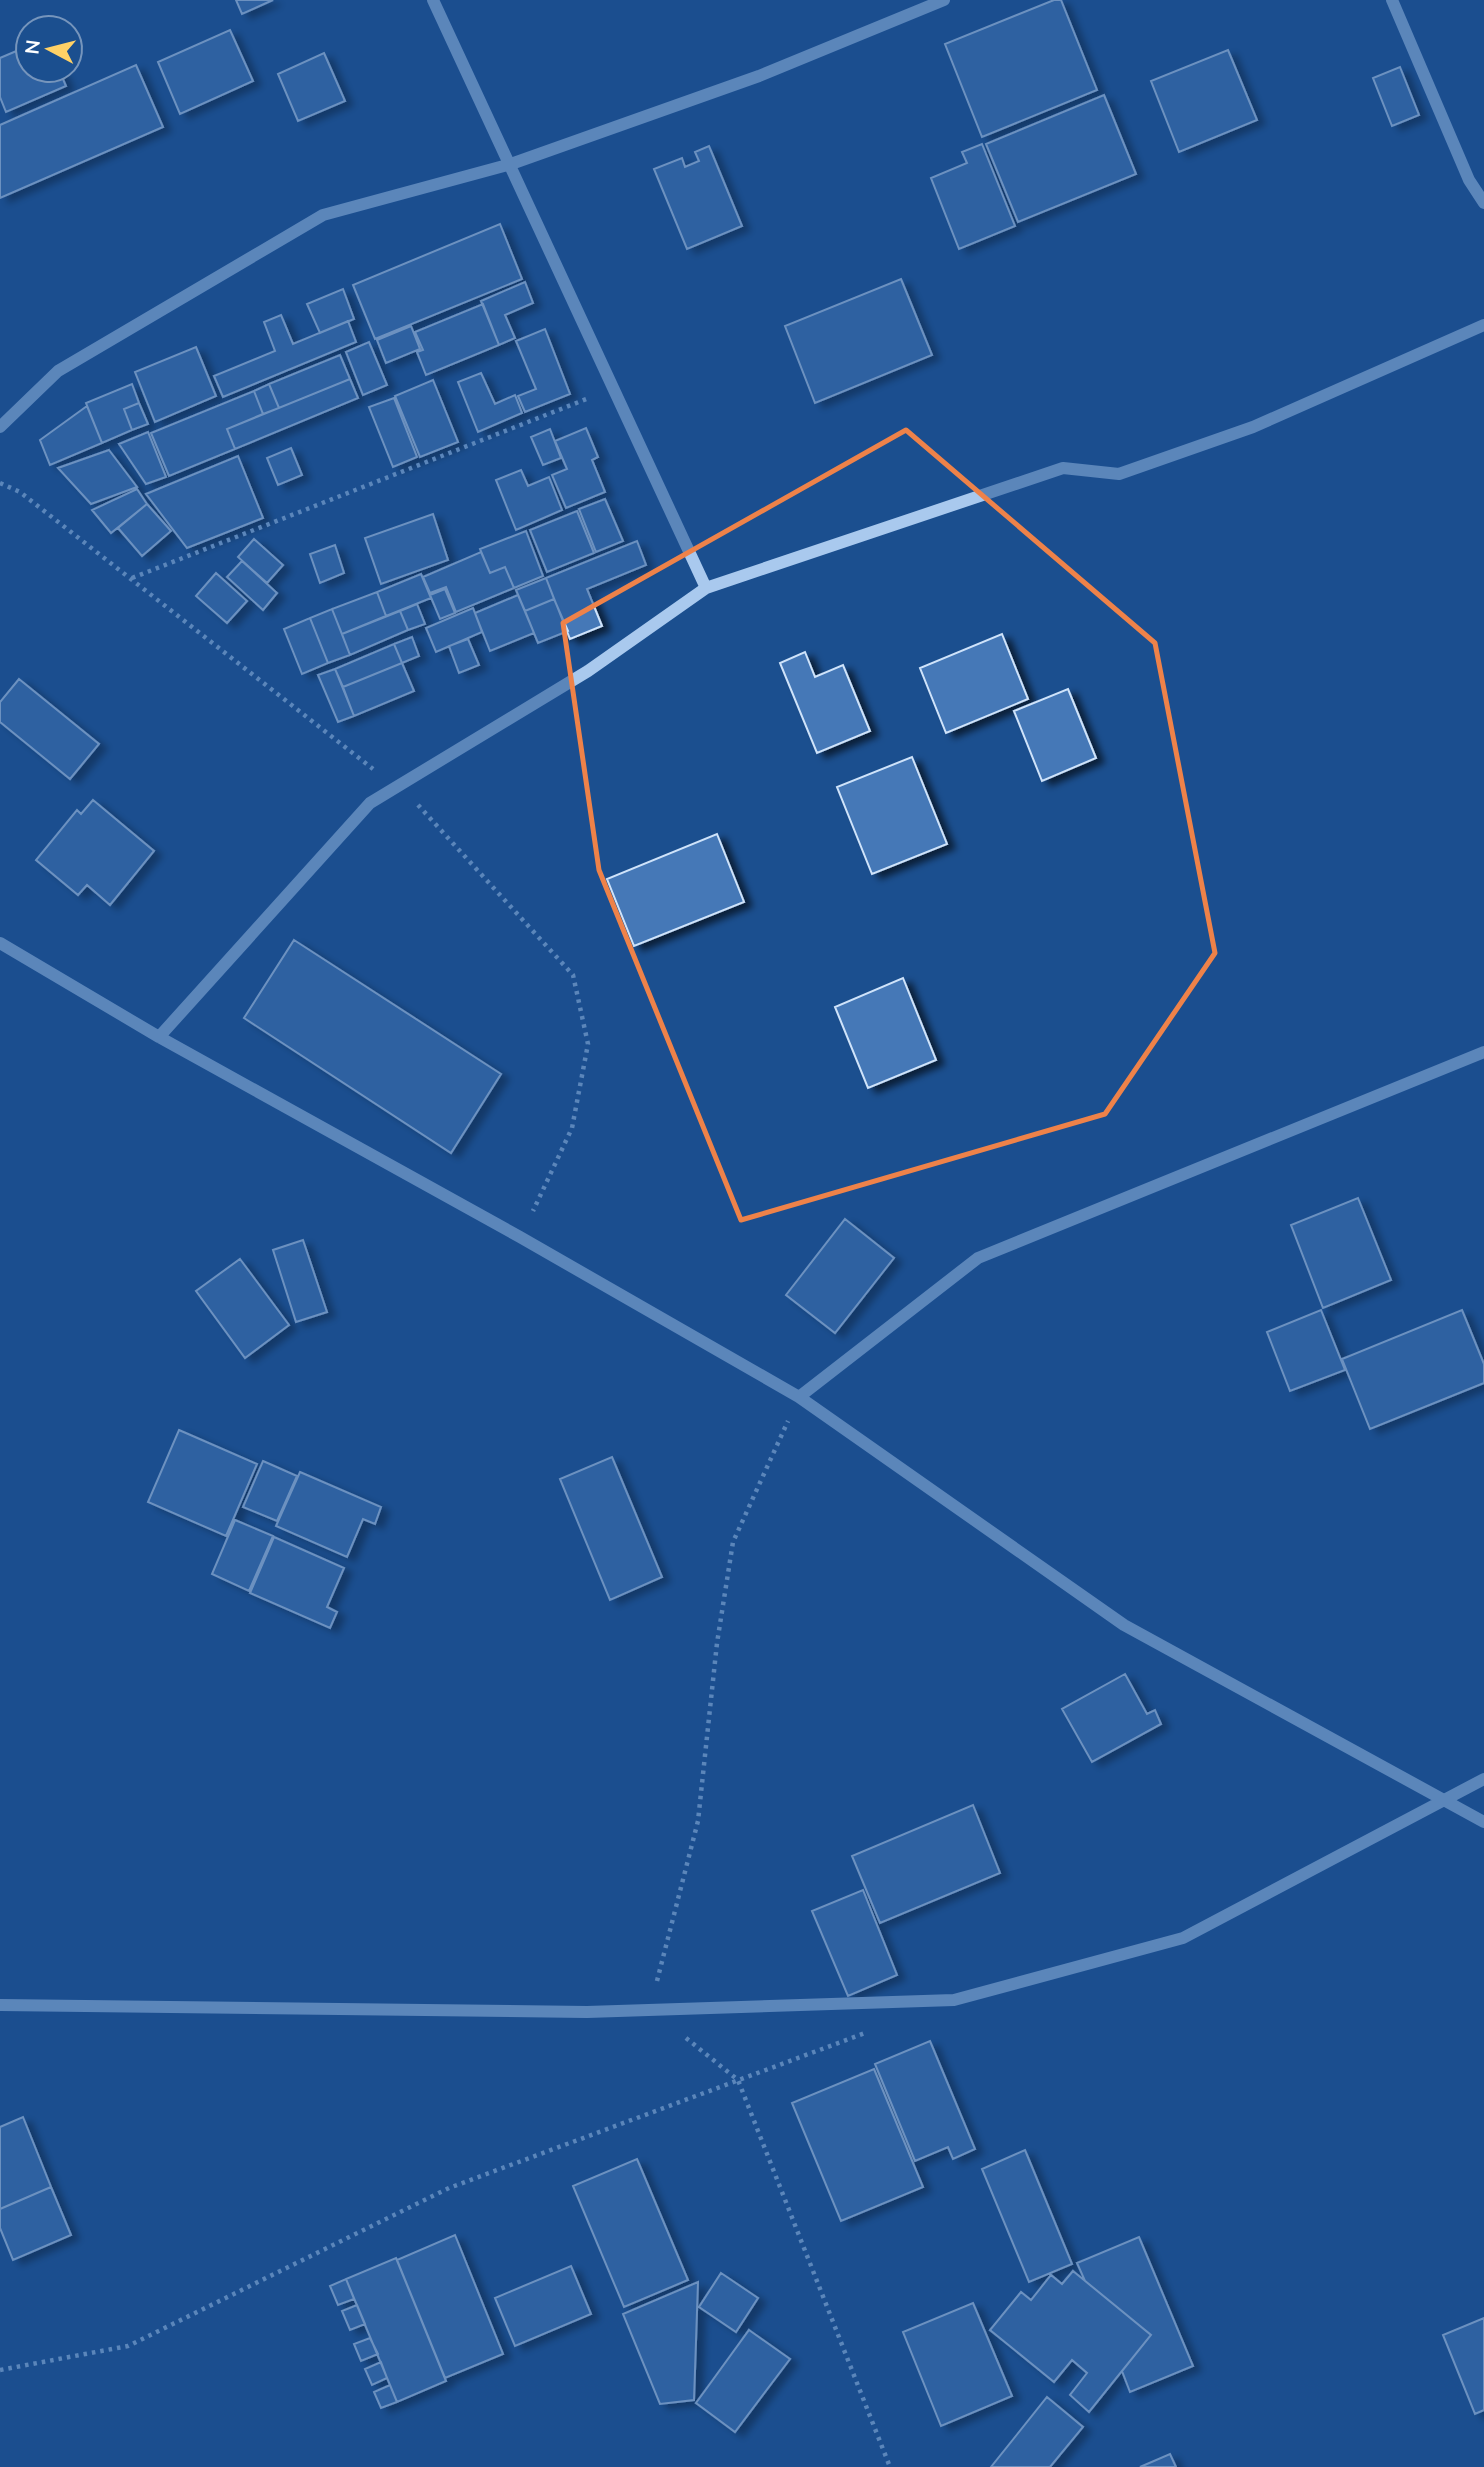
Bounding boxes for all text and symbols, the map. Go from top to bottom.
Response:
north arrow [14,14,84,84]
text: N [19,38,45,56]

